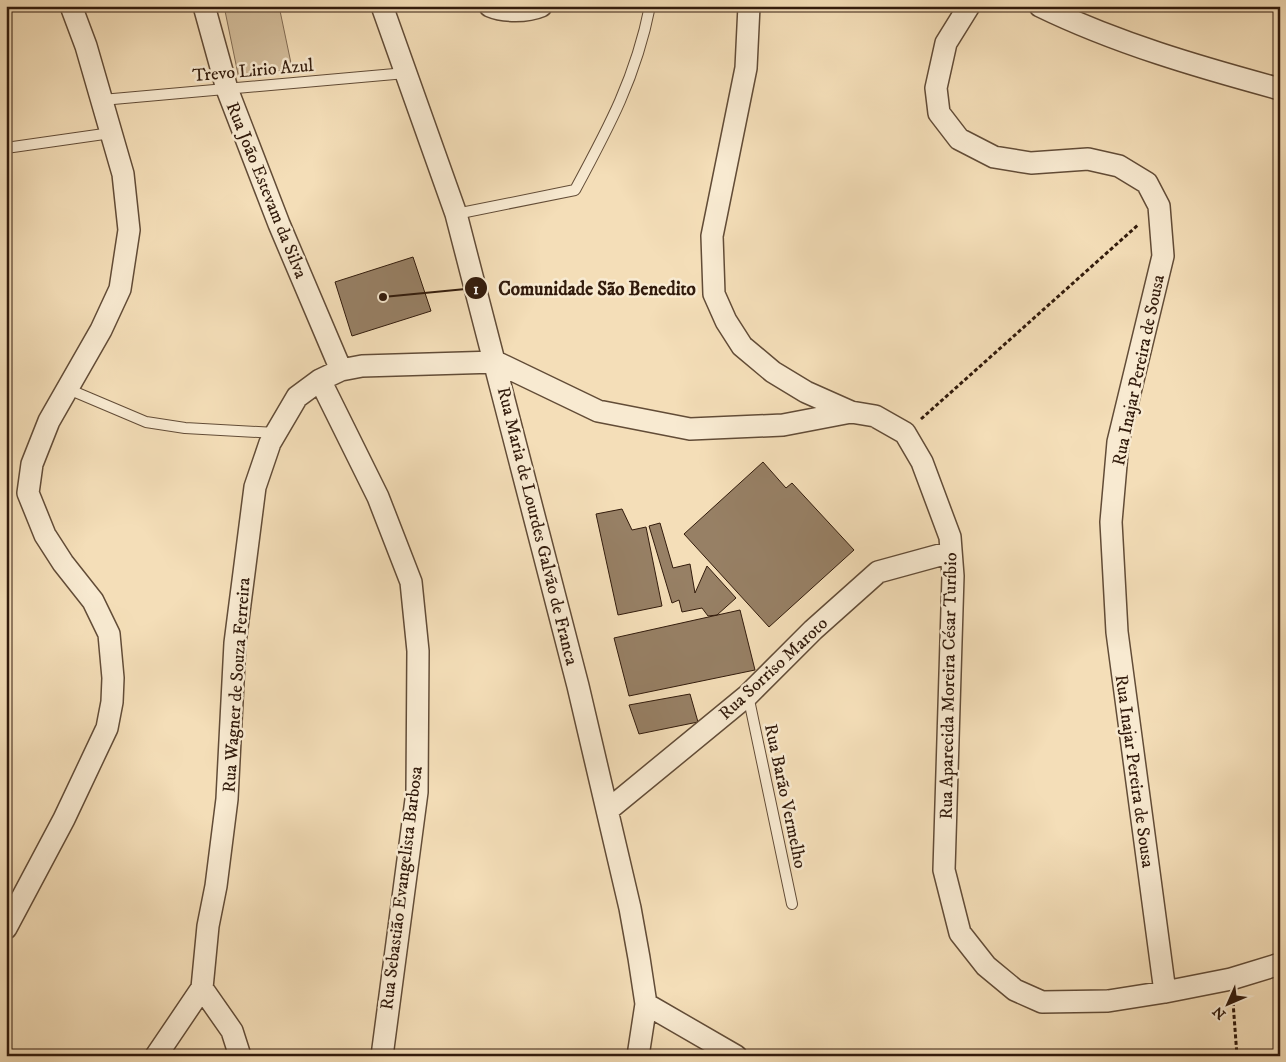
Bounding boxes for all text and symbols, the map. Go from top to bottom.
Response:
street label: Trevo Lirio Azul [192,55,315,87]
street label: Rua João Estevam da Silva [221,99,312,282]
callout: Comunidade São Benedito [463,271,706,305]
street label: Rua Inajar Pereira de Sousa [1108,272,1170,468]
text: Comunidade São Benedito [498,278,696,301]
text: 1 [473,280,479,299]
street label: Rua Maria de Lourdes Galvão de Franca [492,385,582,668]
street label: Rua Aparecida Moreira César Turíbio [936,552,962,820]
street label: Rua Wagner de Souza Ferreira [219,576,256,793]
street label: Rua Sorriso Maroto [715,612,833,725]
street label: Rua Inajar Pereira de Sousa [1110,673,1158,869]
street label: Rua Barão Vermelho [759,722,811,871]
street label: Rua Sebastião Evangelista Barbosa [376,765,428,1011]
north arrow [1204,980,1254,1030]
text: N [1209,1002,1230,1023]

